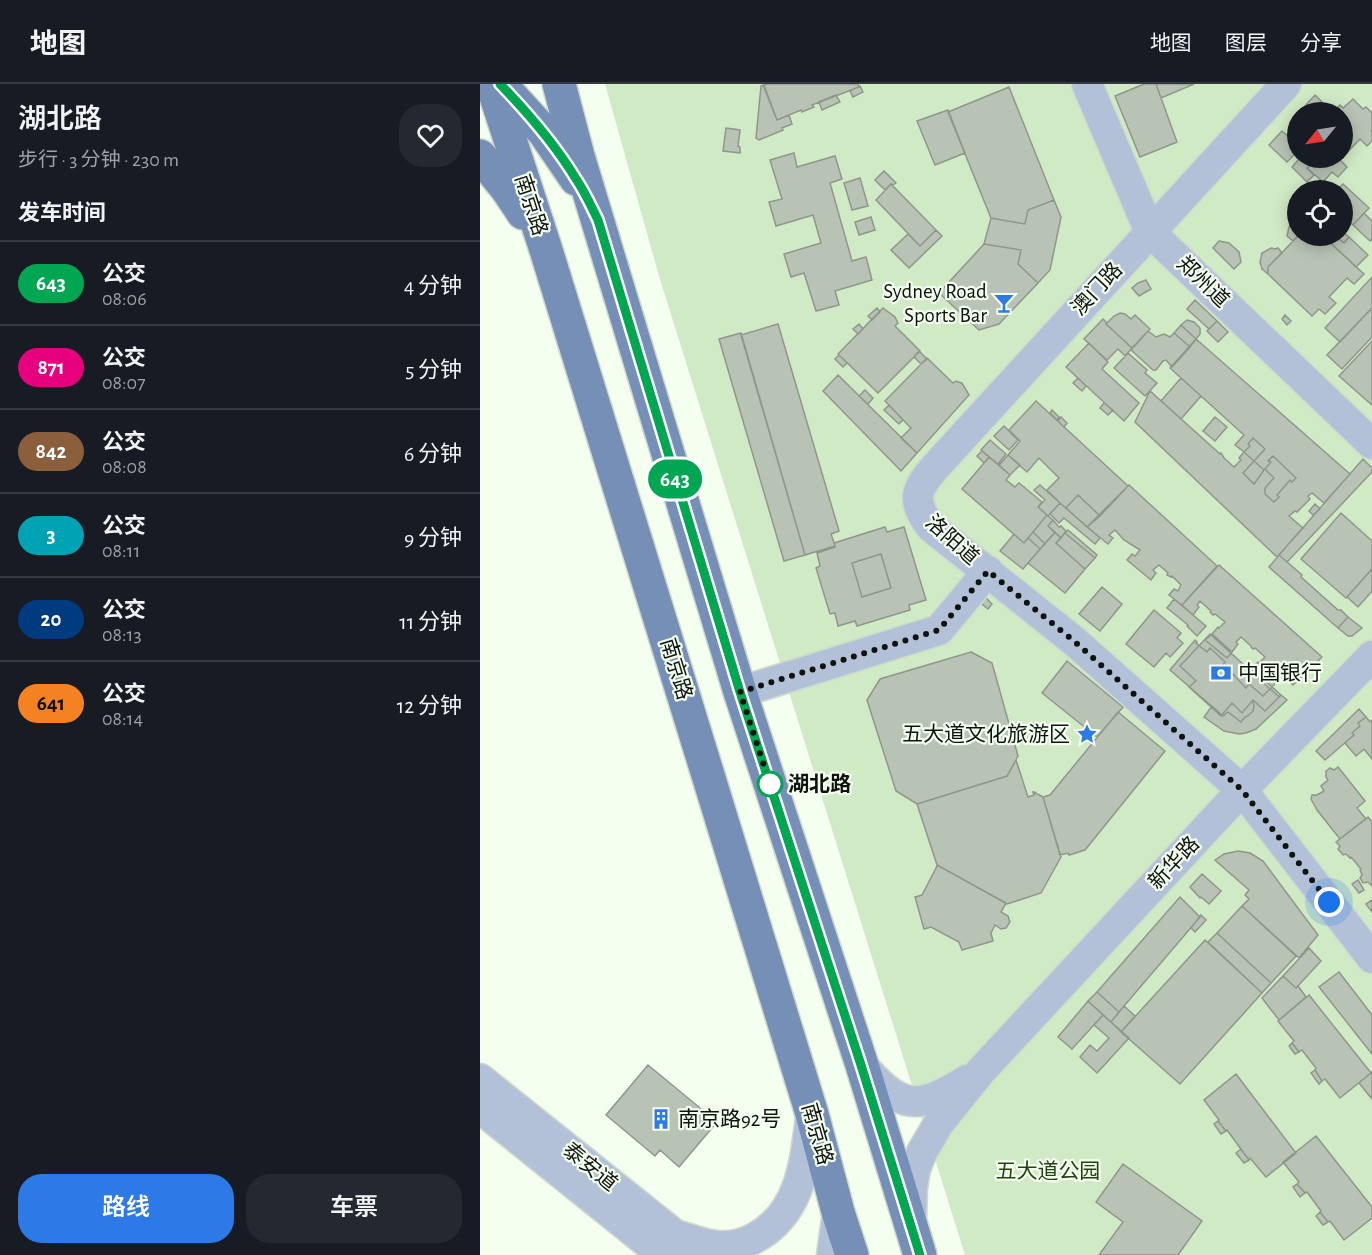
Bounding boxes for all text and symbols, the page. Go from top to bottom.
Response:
text: 地图 [30,31,86,59]
text: 地图 [1150,33,1192,54]
text: 图层 [1225,33,1267,54]
text: 分享 [1300,33,1342,54]
north arrow [1287,102,1353,168]
map controls [1287,102,1353,246]
button: heart [399,104,462,167]
text: 湖北路 [18,106,102,134]
text: 步行 · 3 分钟 · 230 m [18,150,179,170]
street label: 南京路 [511,171,552,238]
button: locate [1287,180,1353,246]
text: 发车时间 [18,202,106,224]
street label: 郑州道 [1173,252,1234,311]
street label: 澳门路 [1067,258,1126,319]
text: 公交 [102,263,146,285]
text: 643 [36,273,66,294]
text: 4 分钟 [404,275,462,297]
place label: Sydney Road Sports Bar [883,281,987,326]
text: 08:06 [102,289,147,309]
bar icon: Sydney Road Sports Bar [992,291,1016,315]
text: 公交 [102,347,146,369]
text: 871 [38,357,65,378]
text: 5 分钟 [405,359,462,381]
text: 08:07 [102,373,146,393]
text: 公交 [102,431,146,453]
text: 842 [36,441,66,462]
text: 6 分钟 [404,443,462,465]
text: 08:08 [102,457,147,477]
line badge: 643 [640,460,710,498]
text: 643 [660,469,690,490]
street label: 洛阳道 [922,510,983,569]
text: 公交 [102,515,146,537]
text: 3 [46,525,56,546]
text: 9 分钟 [404,527,462,549]
text: 08:11 [102,541,140,561]
text: 公交 [102,599,146,621]
text: 20 [41,609,61,630]
text: 11 分钟 [399,611,462,633]
text: 08:13 [102,625,142,645]
street label: 南京路 [657,636,696,702]
bank icon: 中国银行 [1209,661,1233,685]
place label: 中国银行 [1238,662,1322,684]
text: 公交 [102,683,146,705]
text: 641 [37,693,65,714]
text: 12 分钟 [397,695,462,717]
text: 08:14 [102,709,143,729]
place icon: 五大道文化旅游区 [1075,722,1099,746]
place label: 五大道文化旅游区 [902,723,1070,745]
marker: 湖北路 [757,771,783,797]
place label: 湖北路 [788,773,851,795]
street label: 新华路 [1144,832,1203,893]
your location [1314,887,1344,917]
street label: 南京路 [798,1101,837,1167]
building icon: 南京路92号 [649,1107,673,1131]
place label: 南京路92号 [678,1108,781,1130]
street label: 泰安道 [559,1138,622,1195]
park label: 五大道公园 [996,1160,1101,1182]
button: 路线 [18,1174,234,1243]
button: 车票 [246,1174,462,1243]

